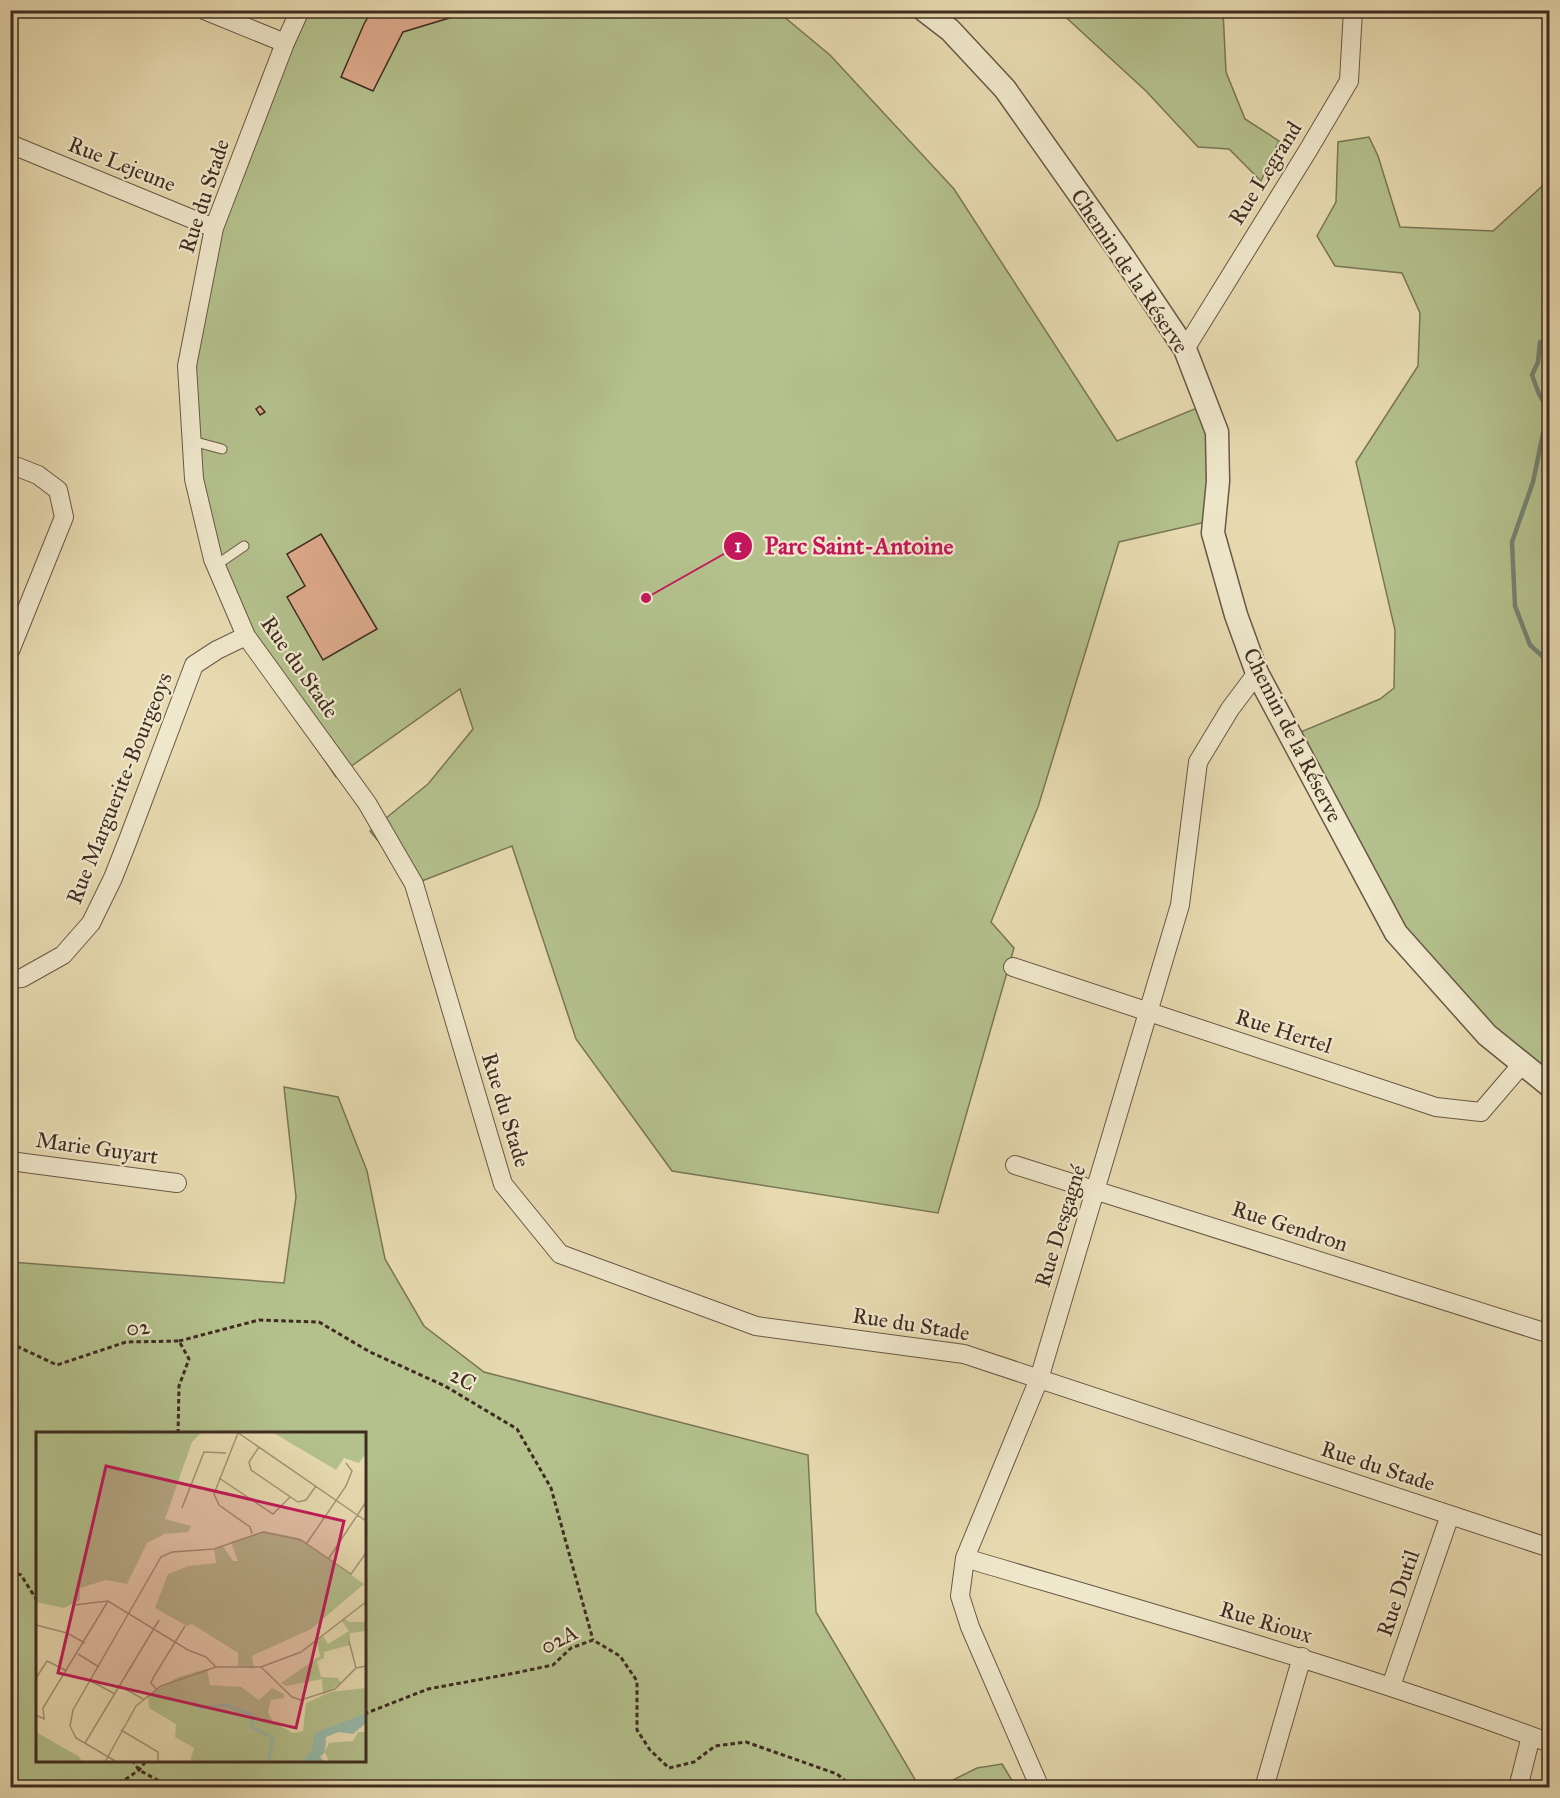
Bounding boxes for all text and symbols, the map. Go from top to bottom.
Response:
street label: Rue Legrand [1223,116,1307,230]
street label: Rue Lejeune [64,130,180,198]
street label: Rue du Stade [173,136,235,256]
street label: Chemin de la Réserve [1065,184,1195,358]
callout: Parc Saint-Antoine [723,525,966,567]
text: Parc Saint-Antoine [765,531,953,561]
text: 1 [734,535,742,557]
street label: Rue du Stade [255,611,345,723]
street label: Chemin de la Réserve [1237,643,1349,827]
street label: Rue Marguerite-Bourgeoys [60,668,178,908]
street label: Rue Hertel [1232,1003,1336,1059]
street label: Rue du Stade [476,1049,536,1171]
street label: Marie Guyart [34,1126,160,1170]
street label: Rue Desgagné [1029,1161,1092,1290]
street label: Rue Gendron [1229,1195,1352,1257]
street label: Rue du Stade [850,1301,972,1347]
street label: 02 [125,1313,151,1341]
street label: 2C [445,1361,481,1397]
inset map [36,1432,366,1762]
street label: Rue du Stade [1318,1435,1438,1497]
street label: Rue Dutil [1371,1546,1425,1640]
street label: Rue Rioux [1217,1595,1316,1649]
street label: 02A [536,1618,582,1660]

